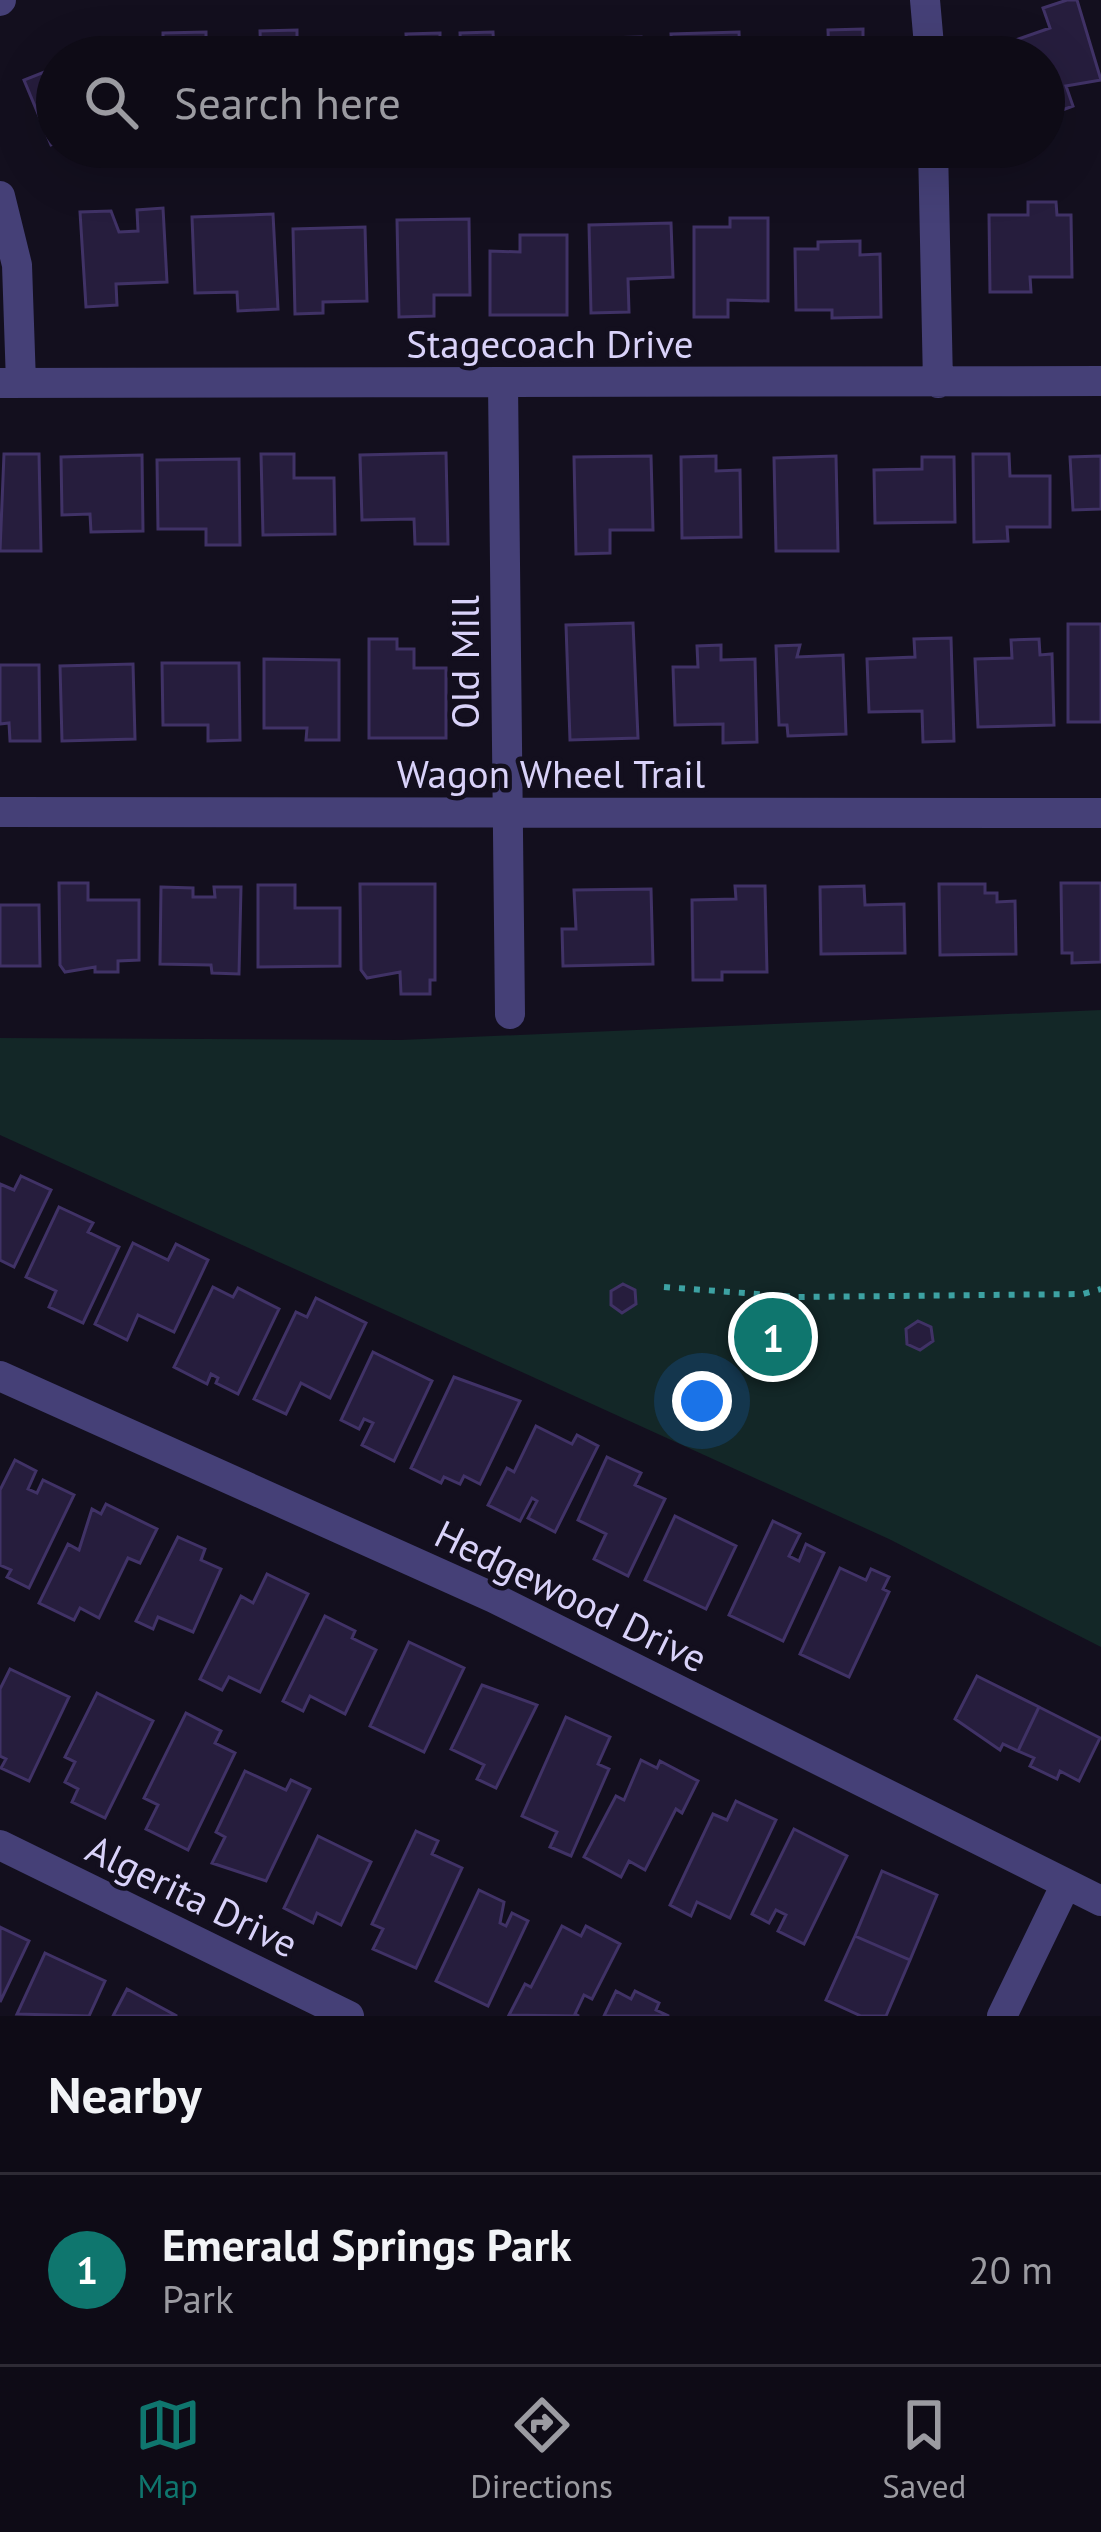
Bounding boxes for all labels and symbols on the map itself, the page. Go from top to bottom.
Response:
street label: Stagecoach Drive [406,318,694,369]
street label: Old Mill [439,595,490,729]
street label: Wagon Wheel Trail [397,748,706,799]
pin: 1 [734,1292,812,1382]
your location [672,1371,732,1431]
street label: Hedgewood Drive [427,1508,715,1683]
street label: Algerita Drive [78,1822,306,1969]

